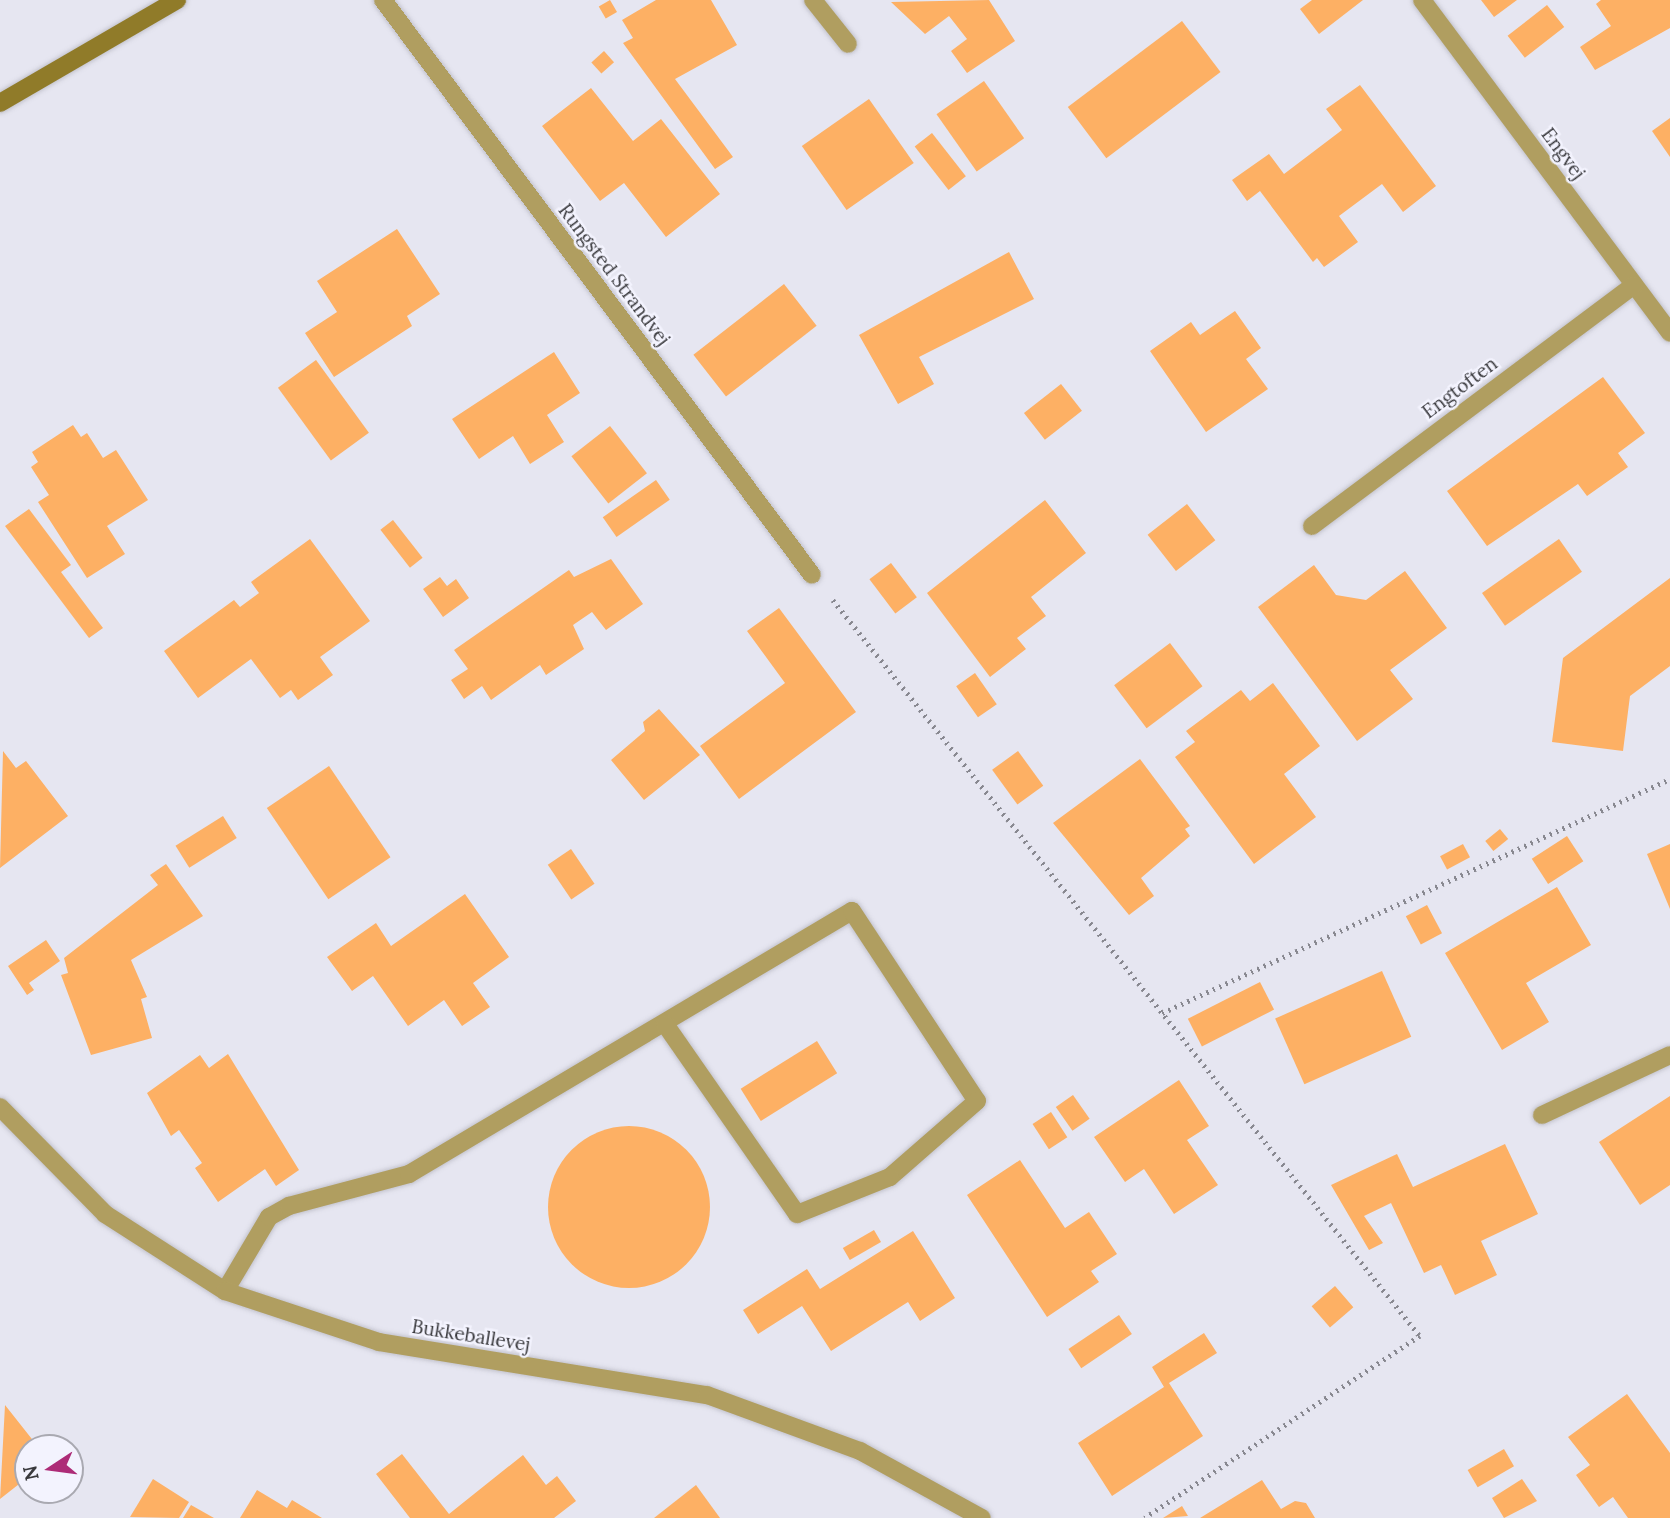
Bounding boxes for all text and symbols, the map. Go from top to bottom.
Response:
street label: Engvej [1536,124,1590,184]
street label: Rungsted Strandvej [553,200,675,350]
street label: Engtoften [1418,352,1502,424]
street label: Bukkeballevej [410,1315,532,1357]
north arrow [14,1434,84,1504]
text: N [17,1463,44,1483]

